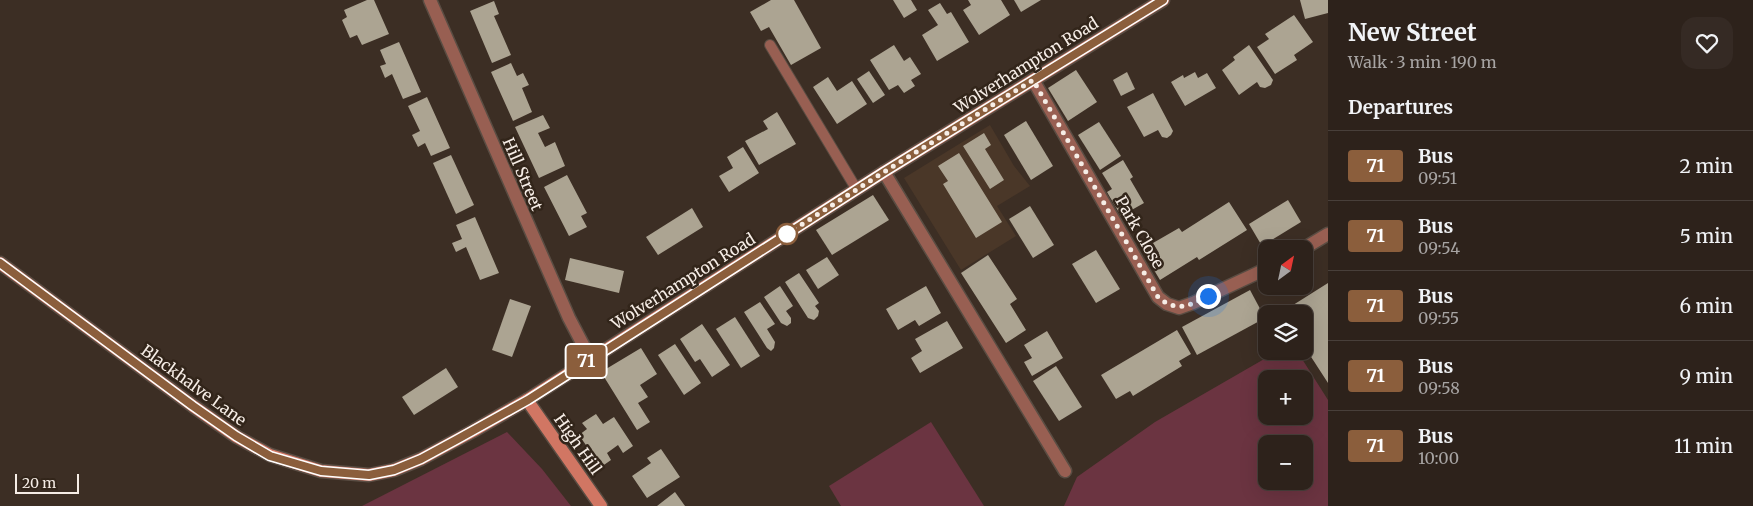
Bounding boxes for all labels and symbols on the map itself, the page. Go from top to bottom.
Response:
street label: Wolverhampton Road [949,12,1102,118]
street label: Hill Street [499,134,548,214]
street label: Park Close [1111,192,1169,272]
unlabelled marker [776,223,798,245]
street label: Wolverhampton Road [606,228,759,334]
north arrow [1258,240,1312,295]
your location [1196,284,1221,309]
street label: Blackhalve Lane [137,340,251,430]
line badge: 71 [564,345,608,377]
street label: High Hill [550,410,606,478]
scale bar [15,471,79,494]

